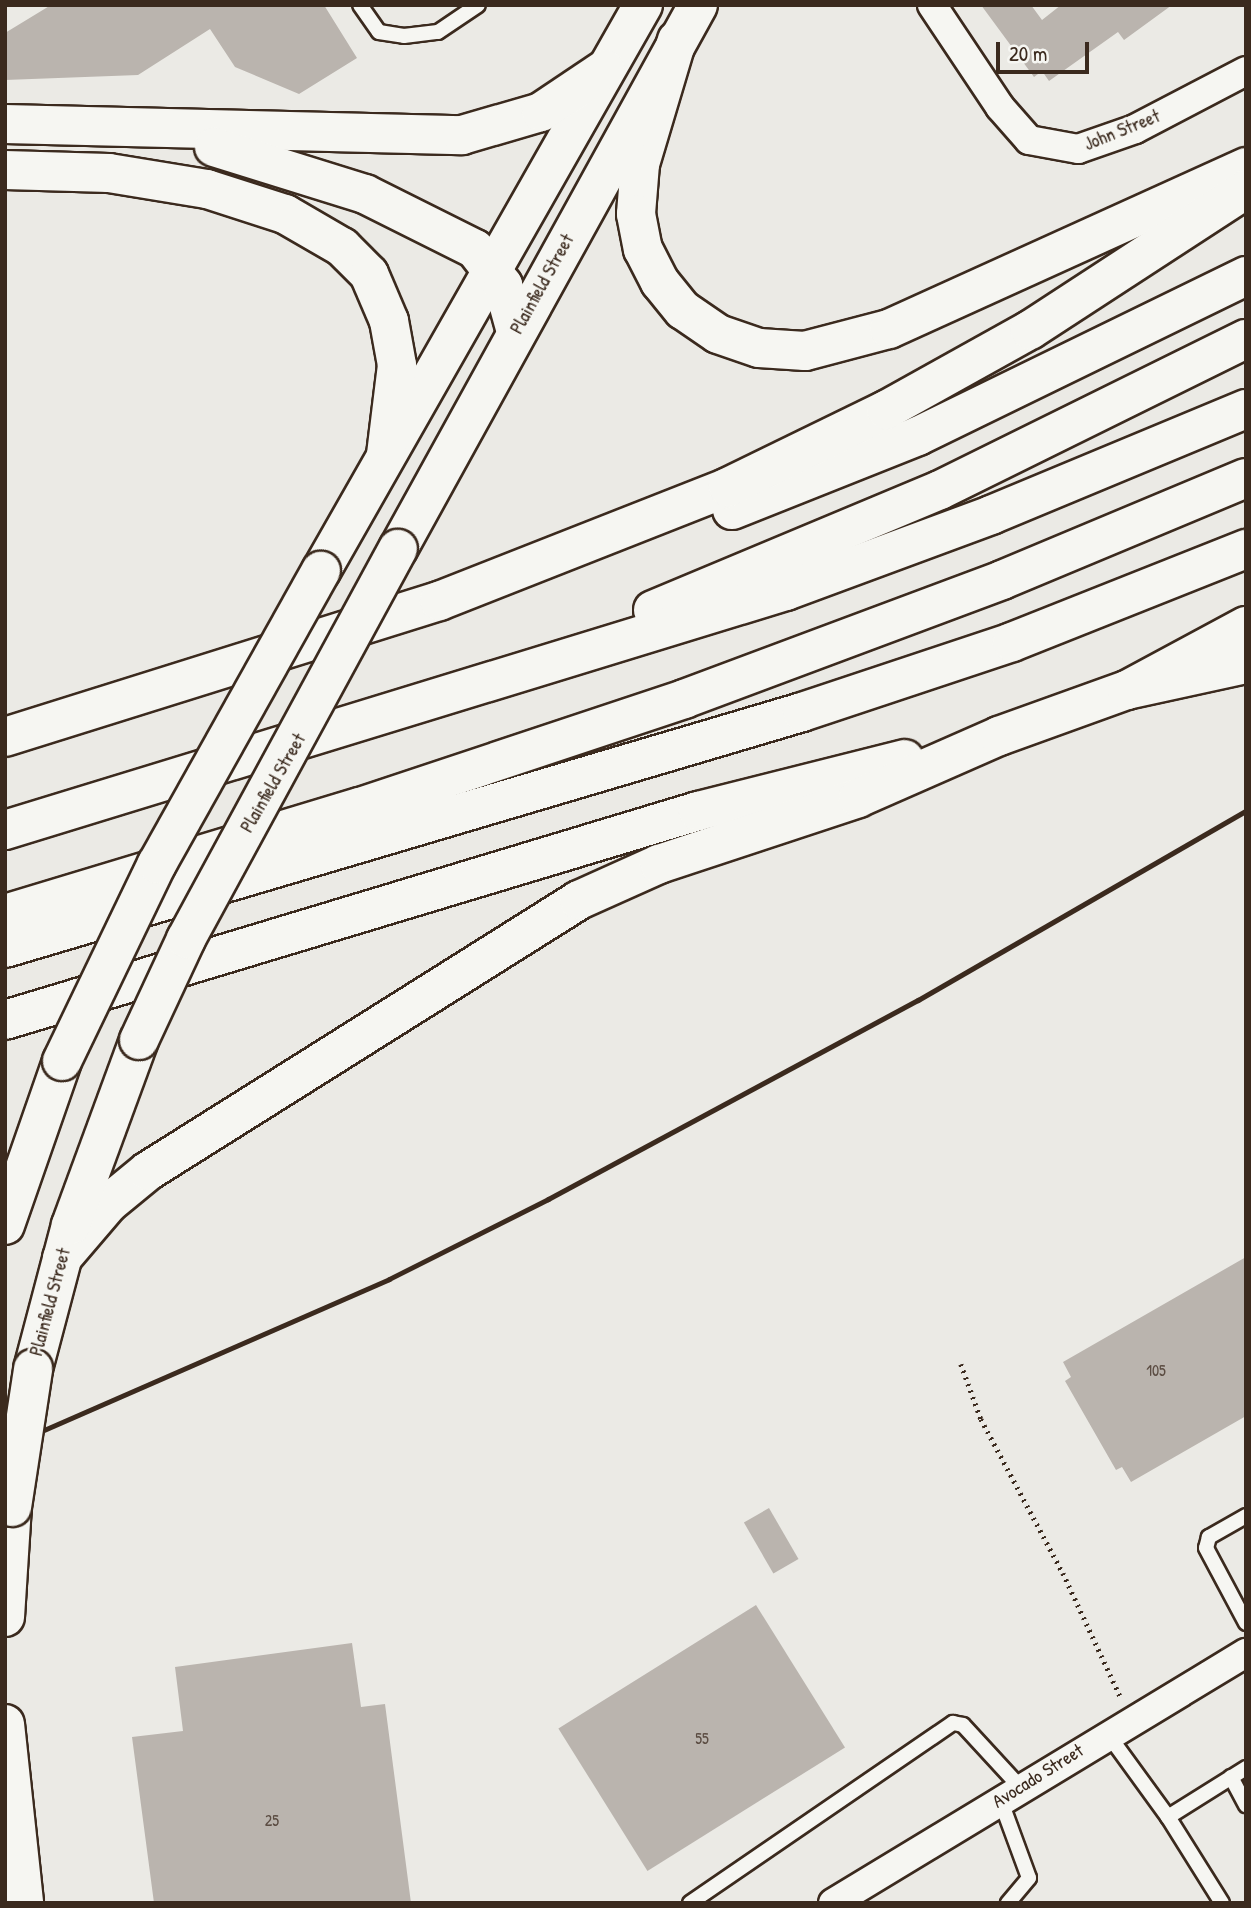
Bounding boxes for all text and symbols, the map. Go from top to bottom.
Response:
scale bar [999,28,1092,72]
text: 20 m [1009,39,1047,68]
street label: John Street [1081,104,1163,156]
street label: Plainfield Street [505,230,579,338]
street label: Plainfield Street [235,729,311,837]
street label: Plainfield Street [25,1246,75,1358]
house number: 105 [1146,1360,1166,1380]
house number: 55 [695,1728,709,1748]
street label: Avocado Street [988,1739,1088,1813]
house number: 25 [265,1810,279,1830]

